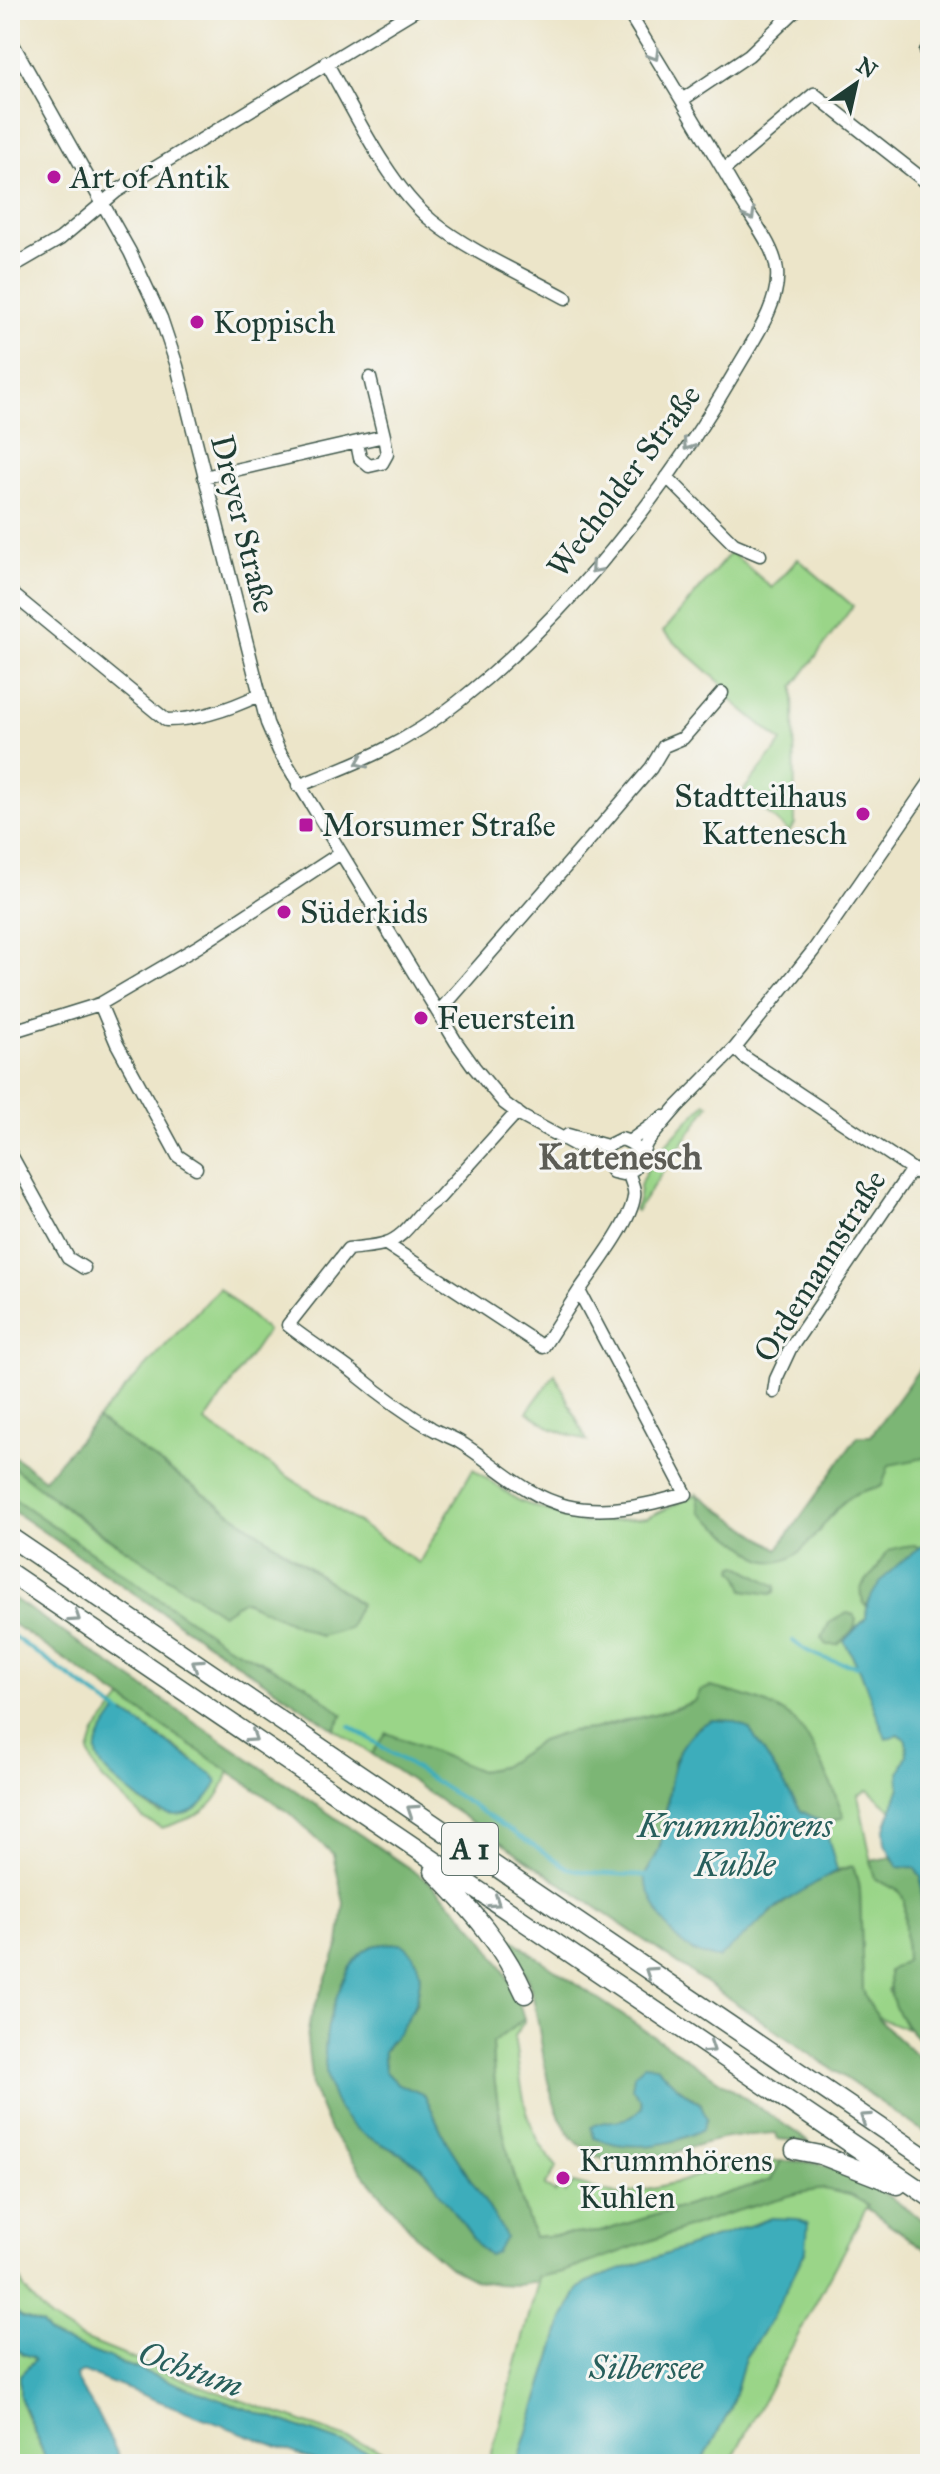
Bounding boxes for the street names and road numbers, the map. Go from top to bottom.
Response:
street label: Wecholder Straße [539,377,709,585]
street label: Dreyer Straße [202,431,284,617]
street label: Ordemannstraße [745,1163,895,1369]
road number: A 1 [442,1823,498,1875]

